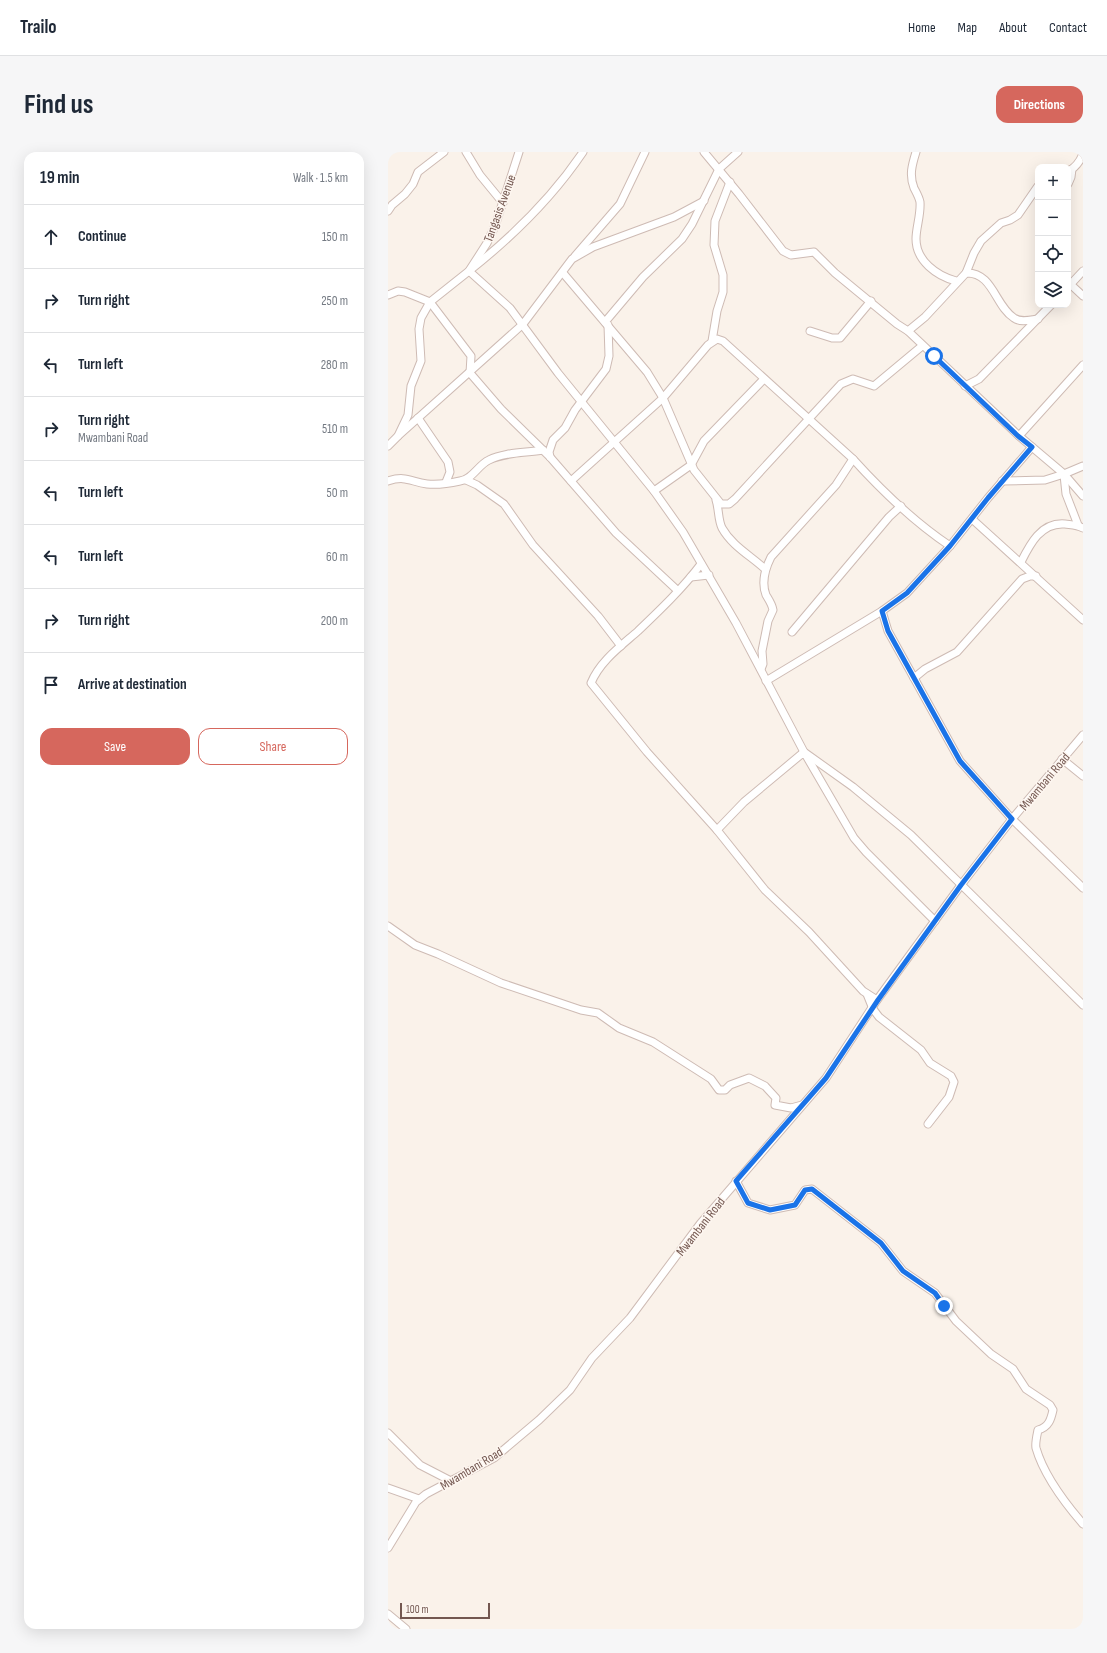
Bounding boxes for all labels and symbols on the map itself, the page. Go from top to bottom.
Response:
street label: Tangasis Avenue [480,172,520,244]
route start [925,347,943,365]
street label: Mwambani Road [1016,750,1073,814]
street label: Mwambani Road [673,1194,729,1259]
route end [935,1297,953,1315]
street label: Mwambani Road [437,1444,506,1494]
scale bar [400,1601,490,1620]

